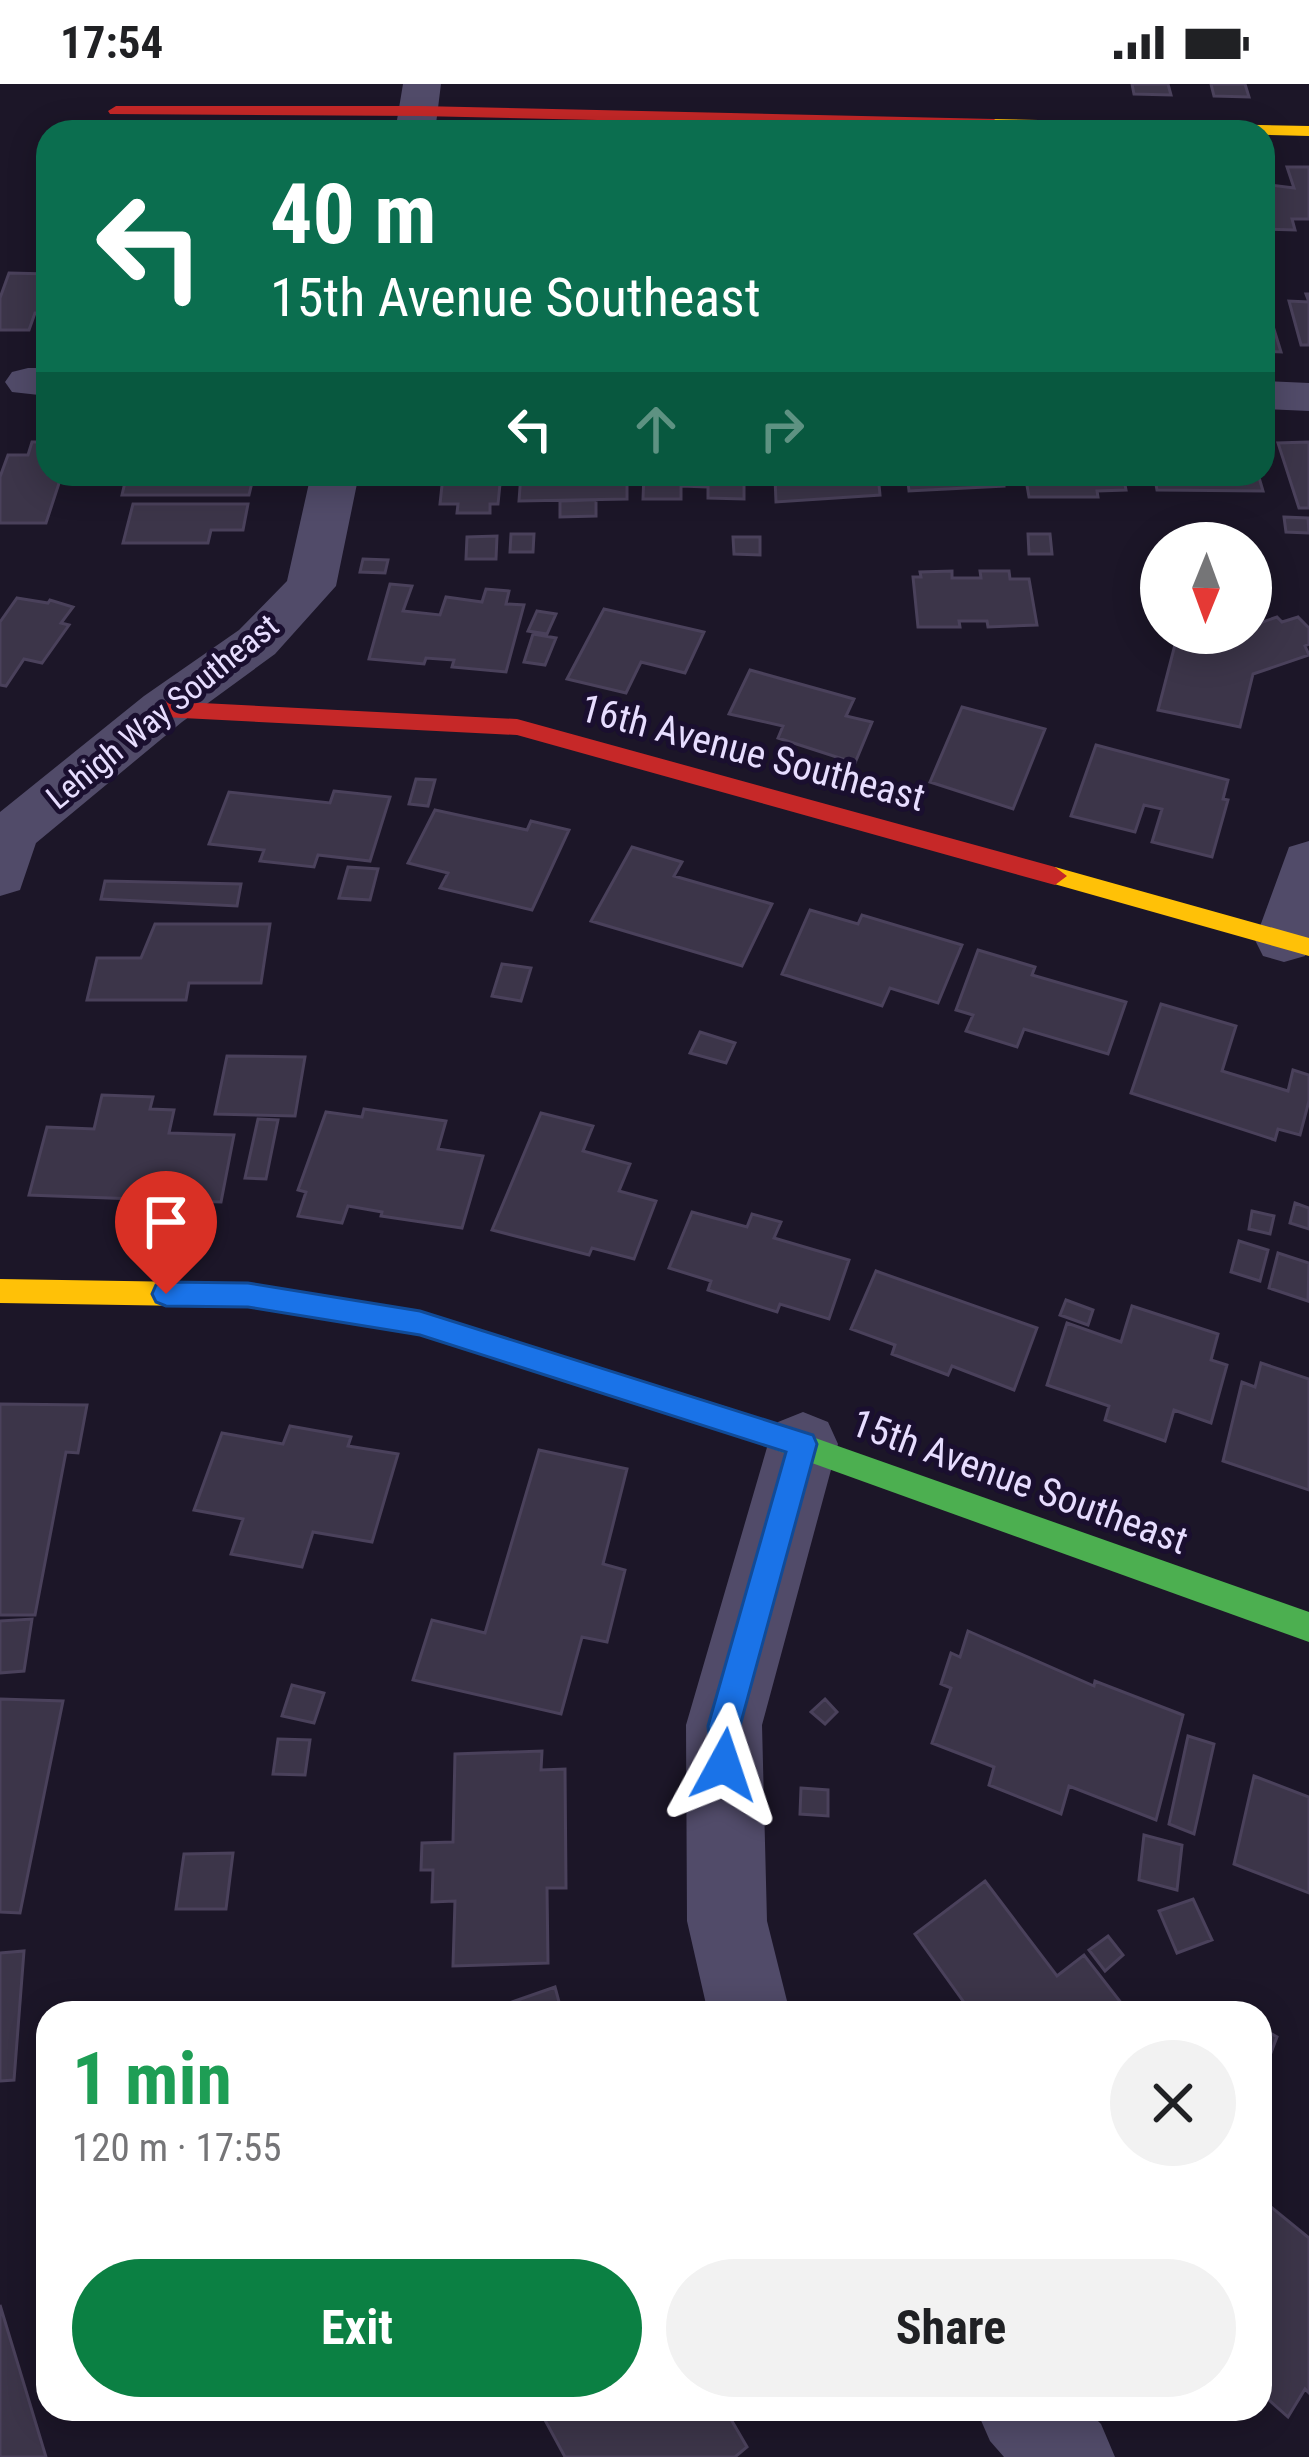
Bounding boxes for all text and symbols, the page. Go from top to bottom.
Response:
text: 17:54 [60,16,163,69]
text: 40 m [270,165,437,264]
icon: left [72,168,228,324]
text: 15th Avenue Southeast [270,266,761,329]
icon: left [497,396,563,462]
icon: ahead [623,396,689,462]
icon: right [749,396,815,462]
north arrow [1140,522,1272,654]
map controls [1140,522,1272,654]
street label: Lehigh Way Southeast [38,606,286,817]
street label: 16th Avenue Southeast [576,685,930,821]
pin [115,1171,217,1294]
icon: arrive [133,1189,199,1255]
street label: 15th Avenue Southeast [845,1400,1194,1564]
position arrow [661,1702,787,1828]
text: 1 min [72,2037,232,2122]
button: close [1110,2040,1236,2166]
text: 120 m · 17:55 [72,2125,282,2171]
button: Exit [72,2259,642,2397]
button: Share [666,2259,1236,2397]

